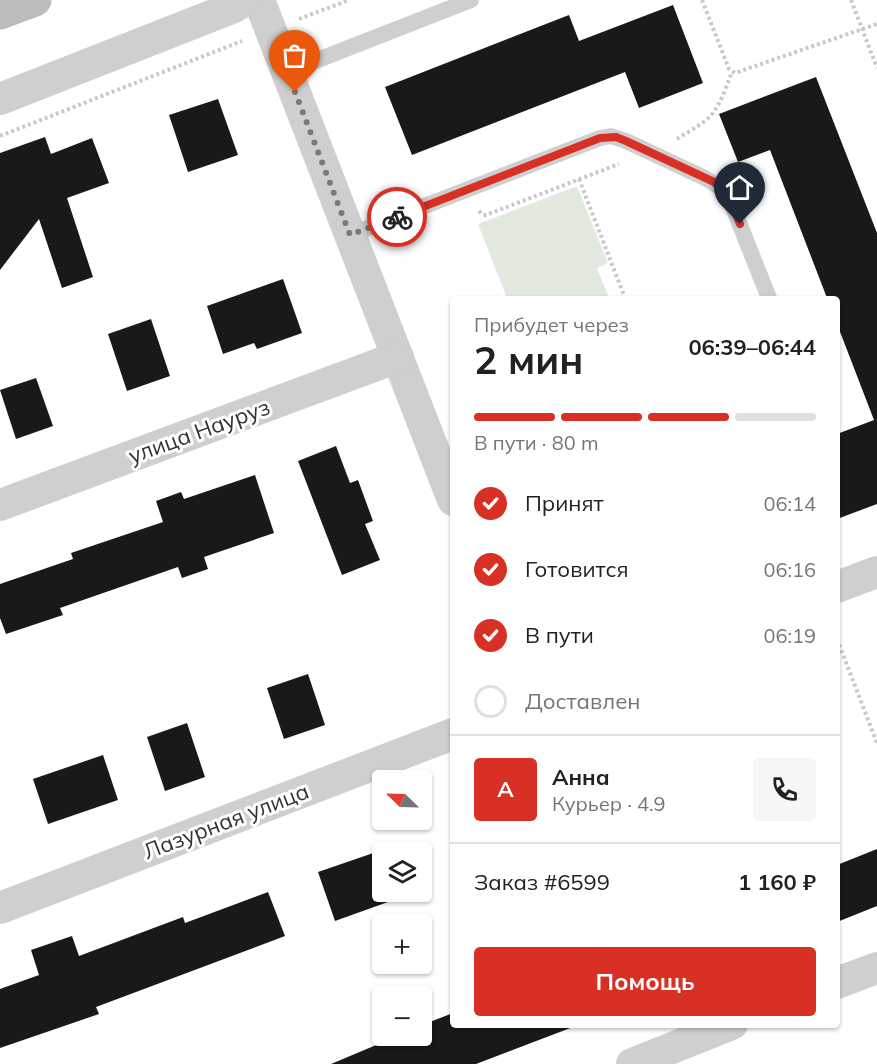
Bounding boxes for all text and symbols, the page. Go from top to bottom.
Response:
pin [269,30,320,92]
icon: bag [278,39,311,72]
pin [714,162,765,224]
icon: home [723,171,756,204]
courier [367,187,427,247]
icon: bike [381,201,414,234]
text: Прибудет через [474,312,629,337]
text: 06:39–06:44 [688,333,816,361]
text: 2 мин [474,335,583,384]
street label: улица Науруз [125,392,273,470]
text: В пути · 80 m [474,430,598,455]
icon: check [474,487,507,520]
text: Принят [525,489,604,517]
text: 06:14 [763,491,816,516]
icon: check [474,553,507,586]
text: Готовится [525,555,629,583]
text: 06:16 [763,557,816,582]
icon: check [474,619,507,652]
text: В пути [525,621,594,649]
text: 06:19 [763,623,816,648]
text: Доставлен [525,687,641,715]
button: phone [753,758,816,821]
text: Анна [552,763,610,791]
north arrow [372,770,432,830]
map controls [372,770,432,1046]
text: А [497,775,514,803]
street label: Лазурная улица [139,777,313,865]
text: Курьер · 4.9 [552,791,666,816]
button: layers [372,842,432,902]
text: Заказ #6599 [474,868,610,896]
text: 1 160 ₽ [738,868,816,896]
button: + [372,914,432,974]
button: Помощь [474,947,816,1016]
button: − [372,986,432,1046]

